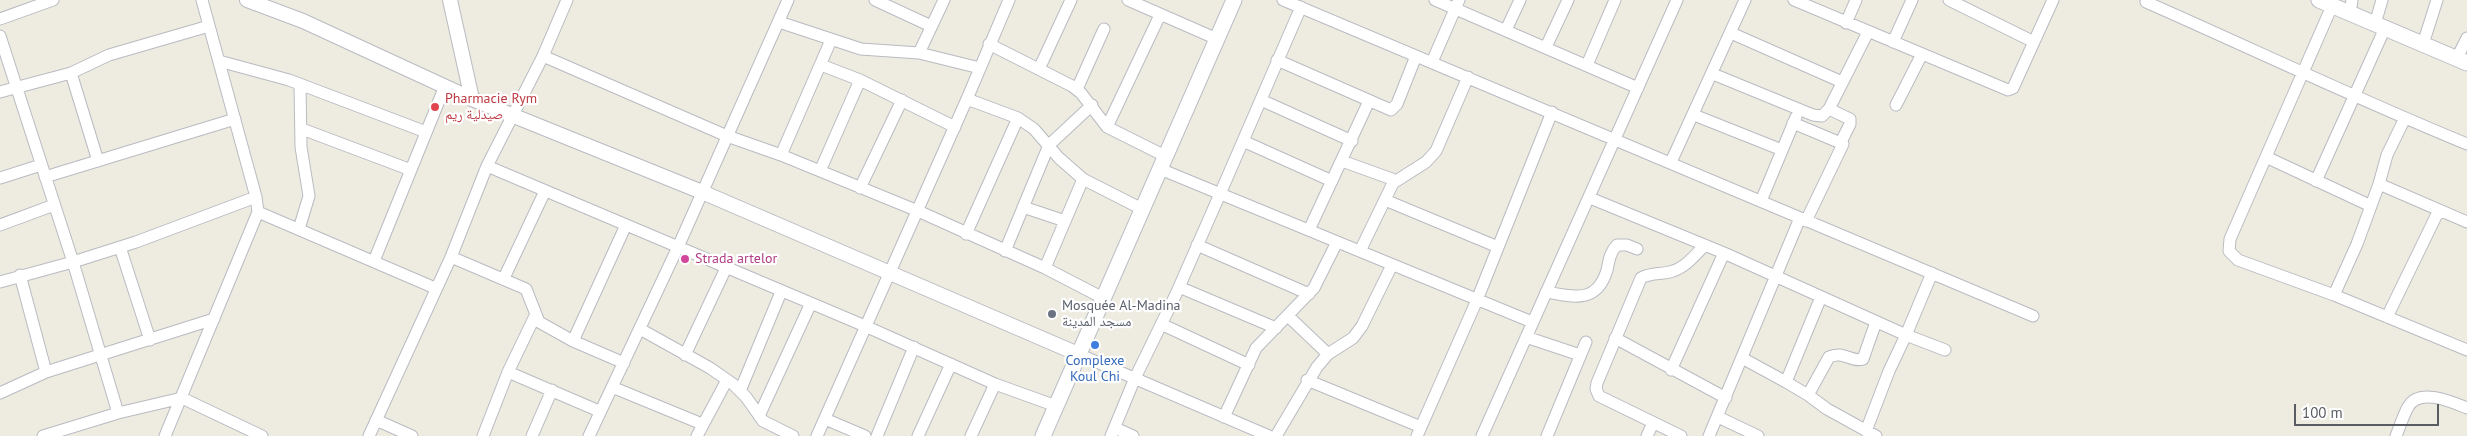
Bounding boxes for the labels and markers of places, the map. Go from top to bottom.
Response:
place label: Pharmacie Rym صيدلية ريم [445,91,537,124]
marker: Pharmacie Rym صيدلية ريم [429,101,441,113]
place label: Strada artelor [695,251,777,267]
marker: Strada artelor [679,253,691,265]
place label: Mosquée Al-Madina مسجد المدينة [1062,298,1181,331]
marker: Mosquée Al-Madina مسجد المدينة [1046,308,1058,320]
marker: Complexe Koul Chi [1089,339,1101,351]
place label: Complexe Koul Chi [1066,353,1124,386]

